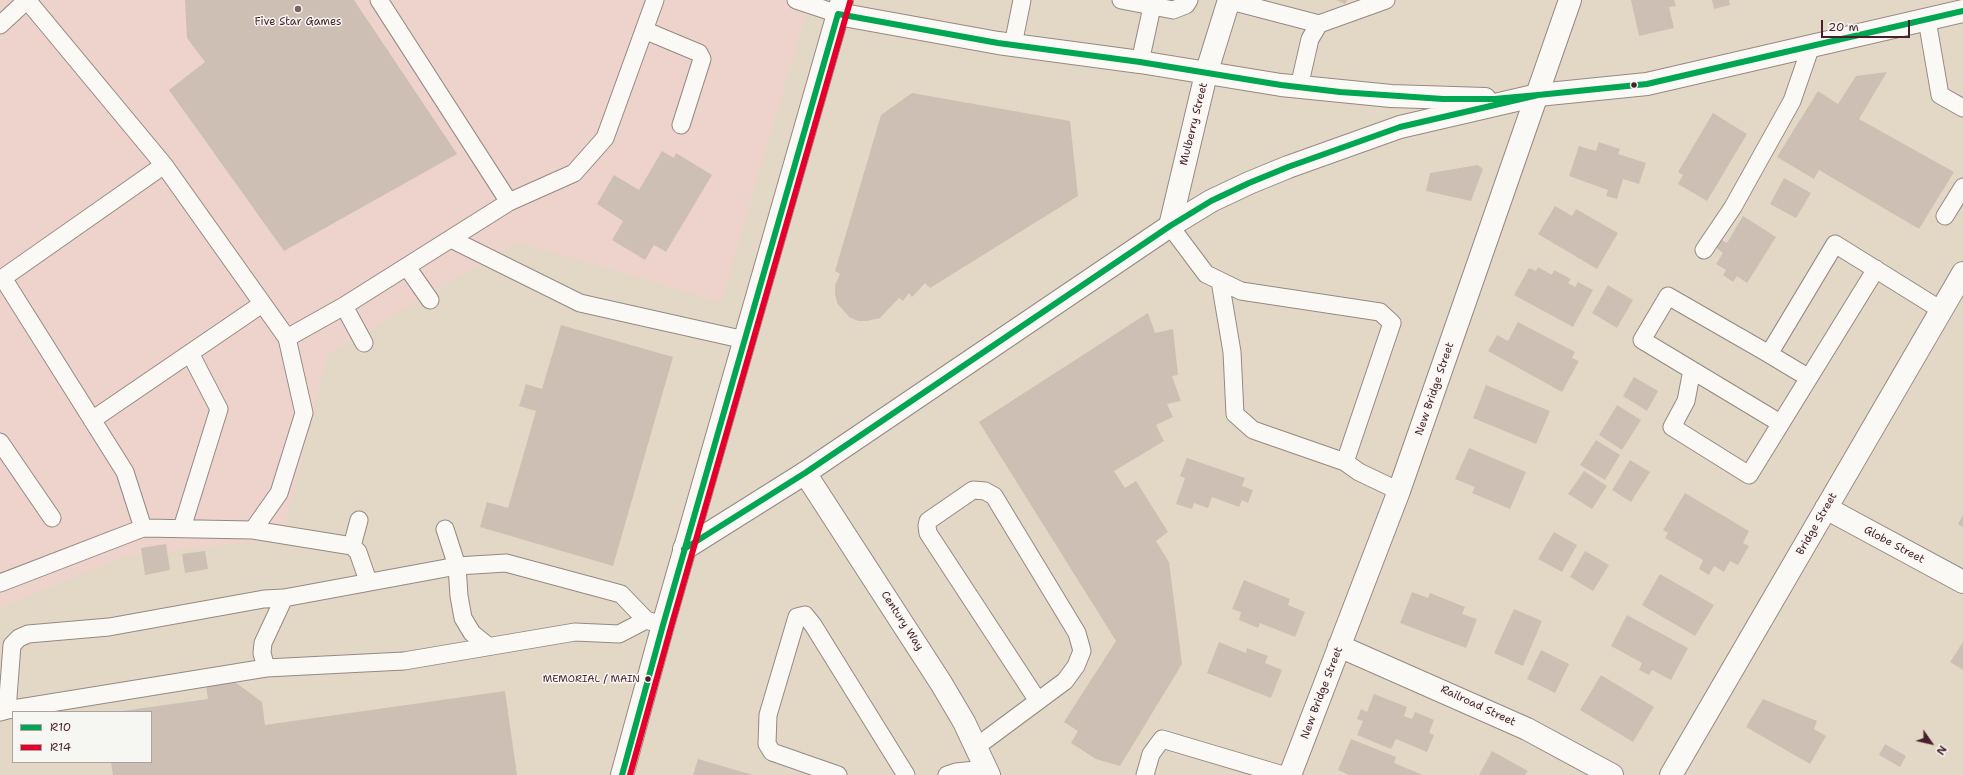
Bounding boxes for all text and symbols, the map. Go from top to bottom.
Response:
marker: Five Star Games [293,4,303,14]
scale bar [1823,12,1912,38]
place label: Five Star Games [254,15,342,29]
text: 20 m [1828,19,1859,35]
unlabelled marker [1629,80,1639,90]
street label: Mulberry Street [1177,81,1211,167]
street label: New Bridge Street [1413,341,1457,437]
street label: Bridge Street [1794,490,1840,558]
street label: Globe Street [1861,523,1927,567]
street label: Century Way [878,589,926,653]
street label: New Bridge Street [1298,645,1346,741]
place label: MEMORIAL / MAIN [543,673,640,685]
marker: MEMORIAL / MAIN [643,674,653,684]
street label: Railroad Street [1438,683,1518,729]
legend [12,711,152,763]
text: R10 [50,719,71,735]
north arrow [1911,723,1951,763]
text: R14 [50,739,71,755]
text: N [1933,742,1950,758]

